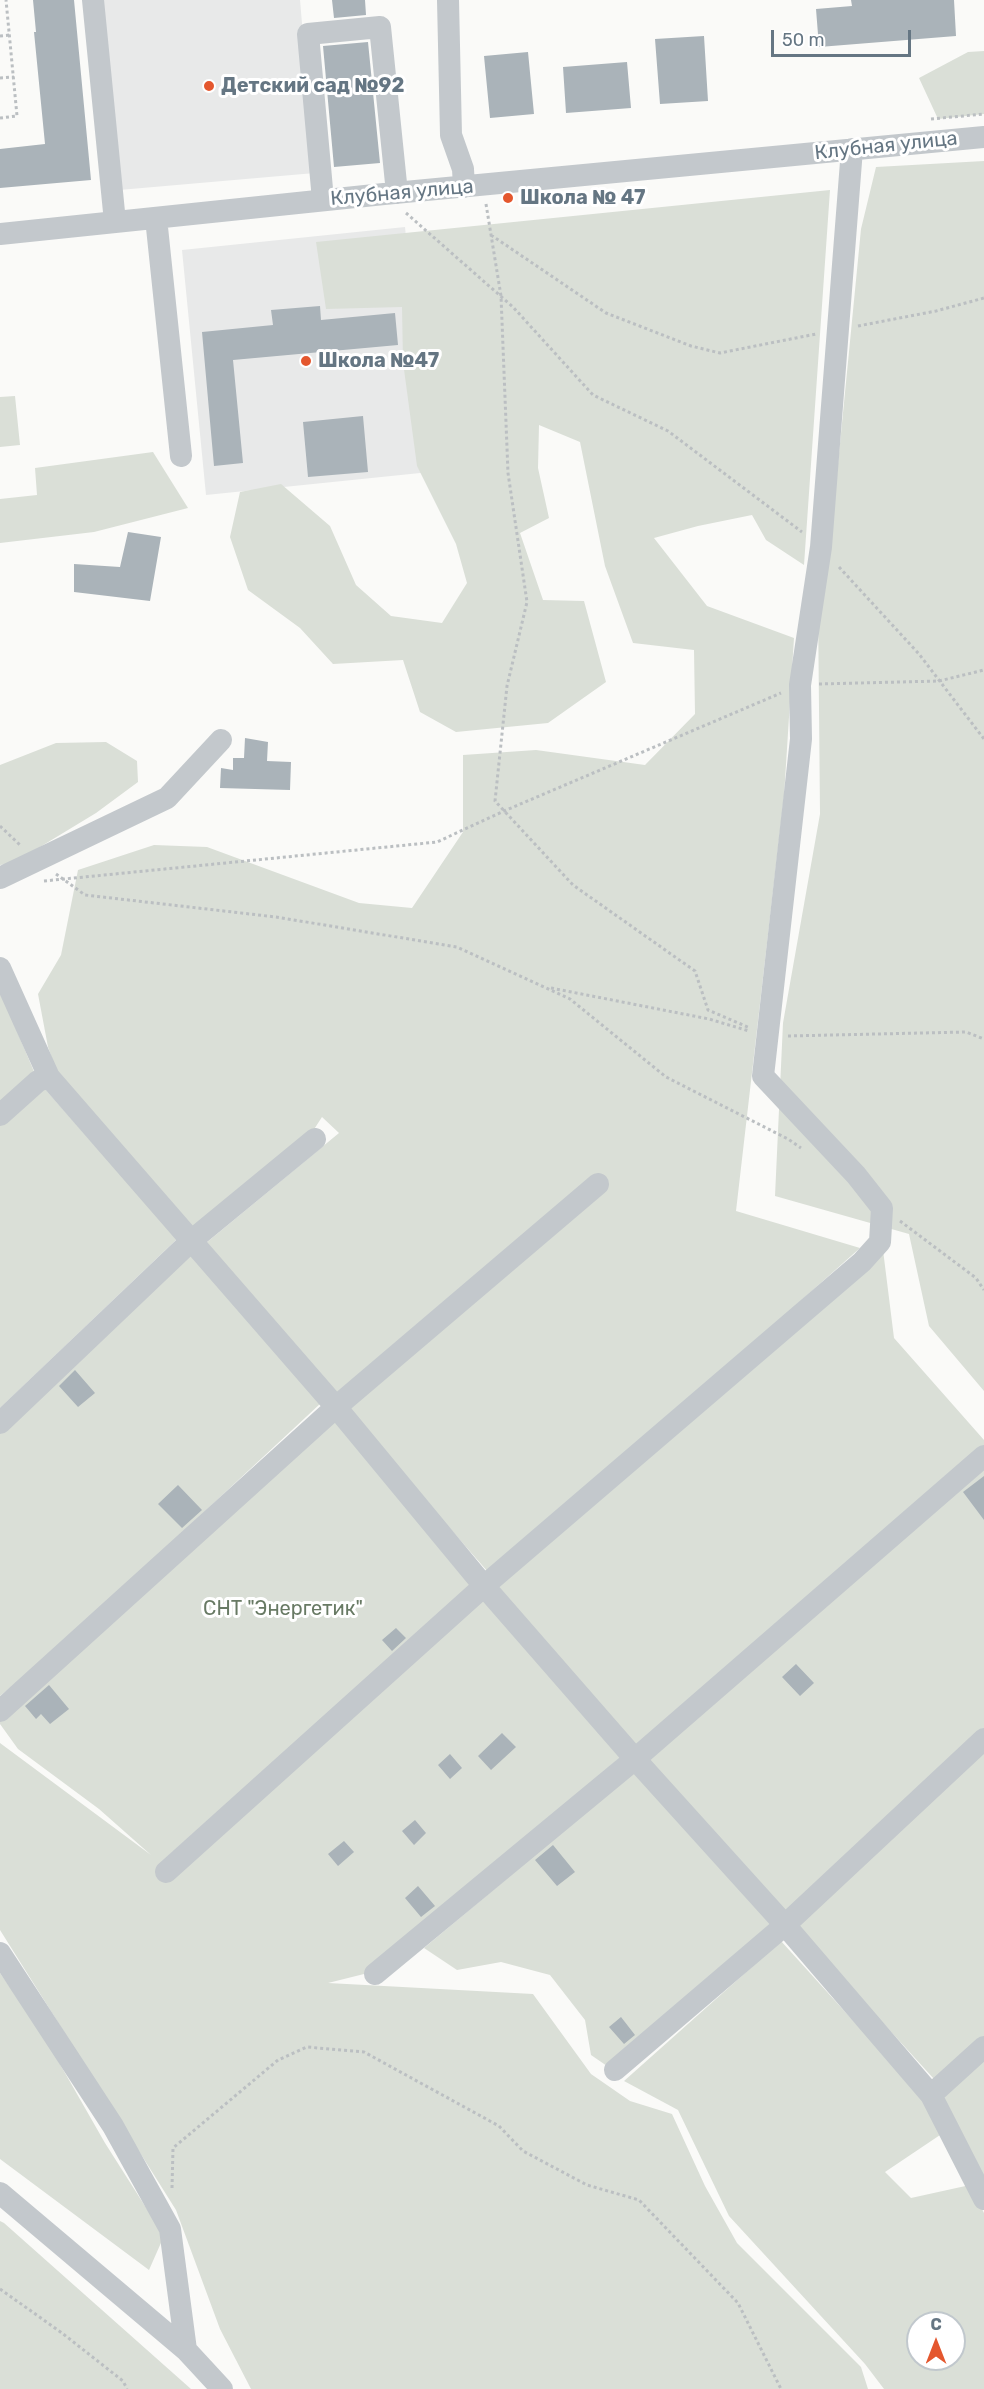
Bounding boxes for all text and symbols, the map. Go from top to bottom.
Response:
scale bar [774,18,914,56]
text: 50 m [782,29,825,51]
place label: Детский сад №92 [221,74,404,98]
marker: Детский сад №92 [202,79,216,93]
street label: Клубная улица [813,127,959,165]
street label: Клубная улица [329,175,475,211]
place label: Школа № 47 [520,186,645,210]
marker: Школа № 47 [501,191,515,205]
place label: Школа №47 [318,349,439,373]
marker: Школа №47 [299,354,313,368]
park label: СНТ "Энергетик" [203,1597,363,1621]
north arrow [906,2311,966,2371]
text: С [930,2315,942,2334]

